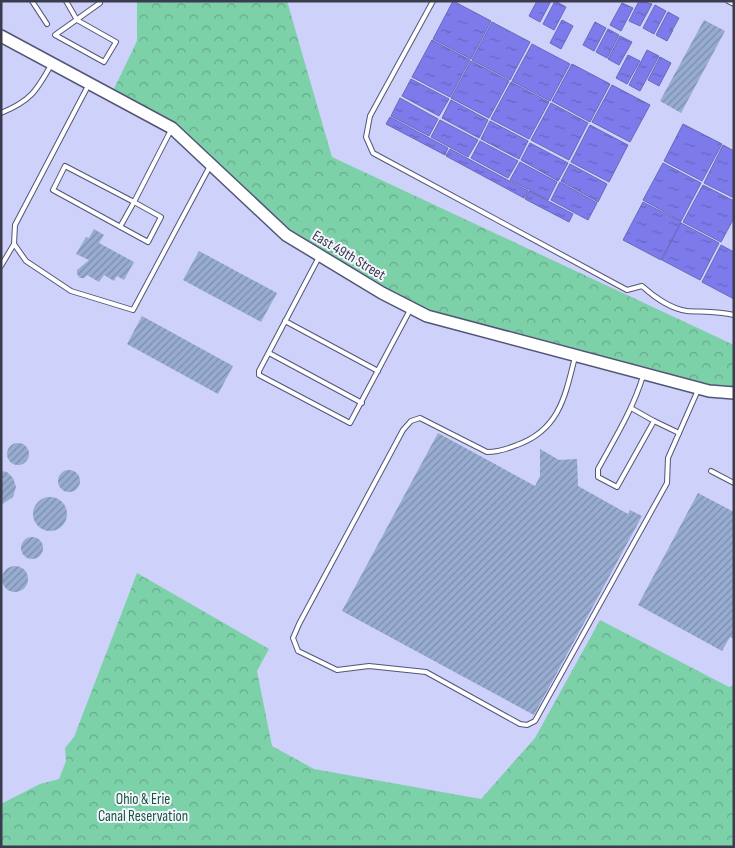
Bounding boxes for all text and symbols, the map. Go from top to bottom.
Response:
street label: East 49th Street [309,226,389,285]
park label: Ohio & Erie Canal Reservation [98,790,188,826]

